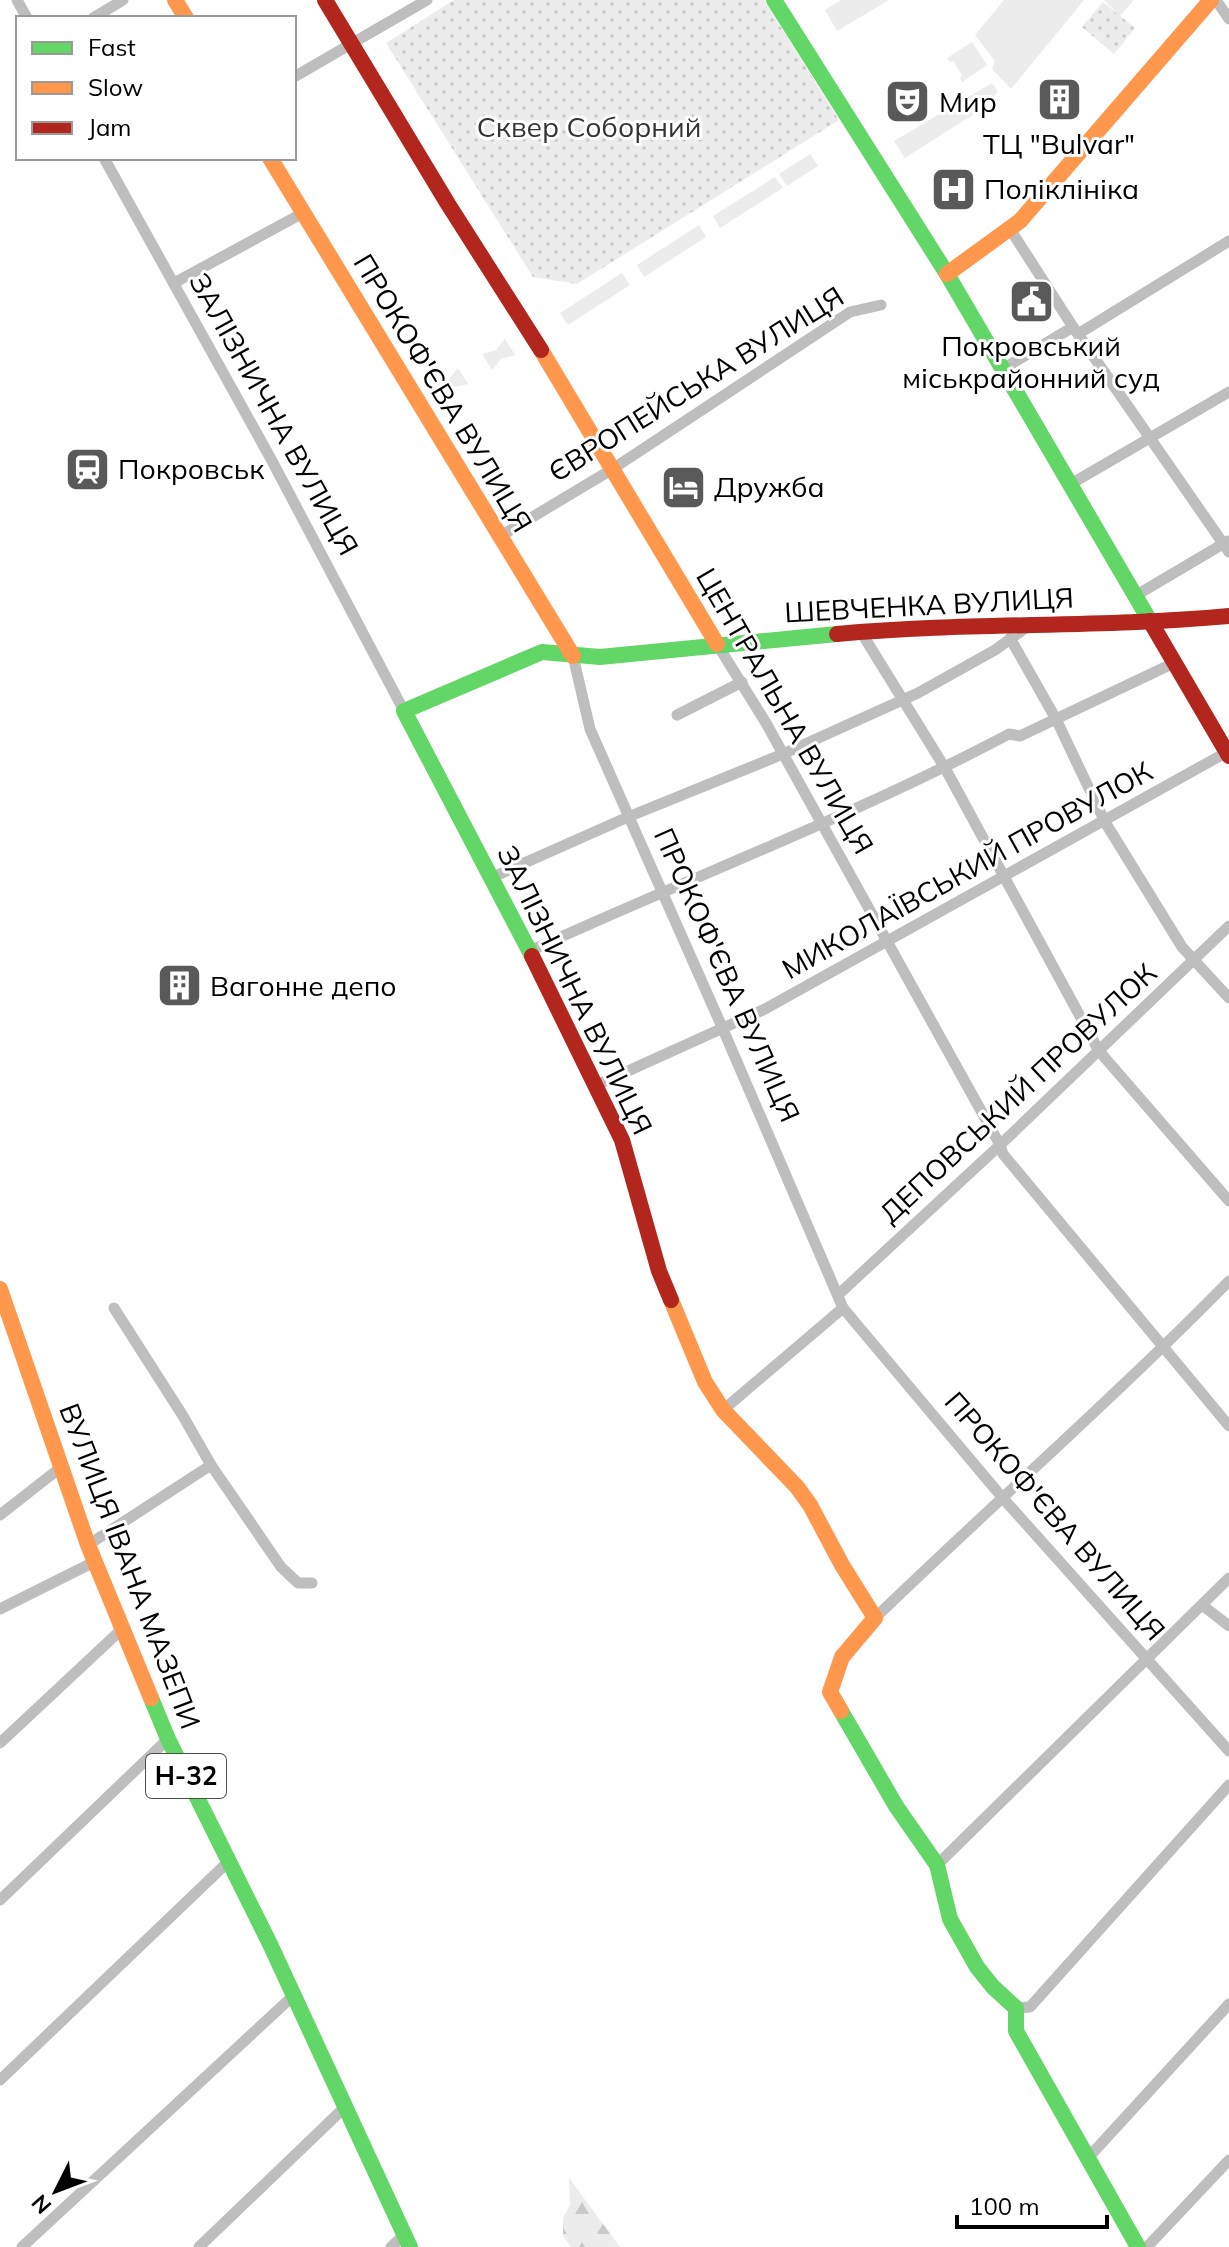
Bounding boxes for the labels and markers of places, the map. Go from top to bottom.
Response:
building icon: ТЦ "Bulvar" [1035,75,1083,123]
theatre icon: Мир [884,78,932,126]
place label: Мир [939,84,997,119]
place label: ТЦ "Bulvar" [983,126,1135,161]
hospital icon: Поліклініка [929,165,977,213]
place label: Поліклініка [984,171,1139,206]
public building icon: Покровський міськрайонний суд [1007,278,1055,326]
place label: Покровський міськрайонний суд [902,328,1160,395]
station icon: Покровськ [63,445,111,493]
place label: Покровськ [118,451,265,486]
hotel icon: Дружба [659,463,707,511]
place label: Дружба [714,469,825,504]
building icon: Вагонне депо [155,962,203,1010]
place label: Вагонне депо [210,968,397,1003]

